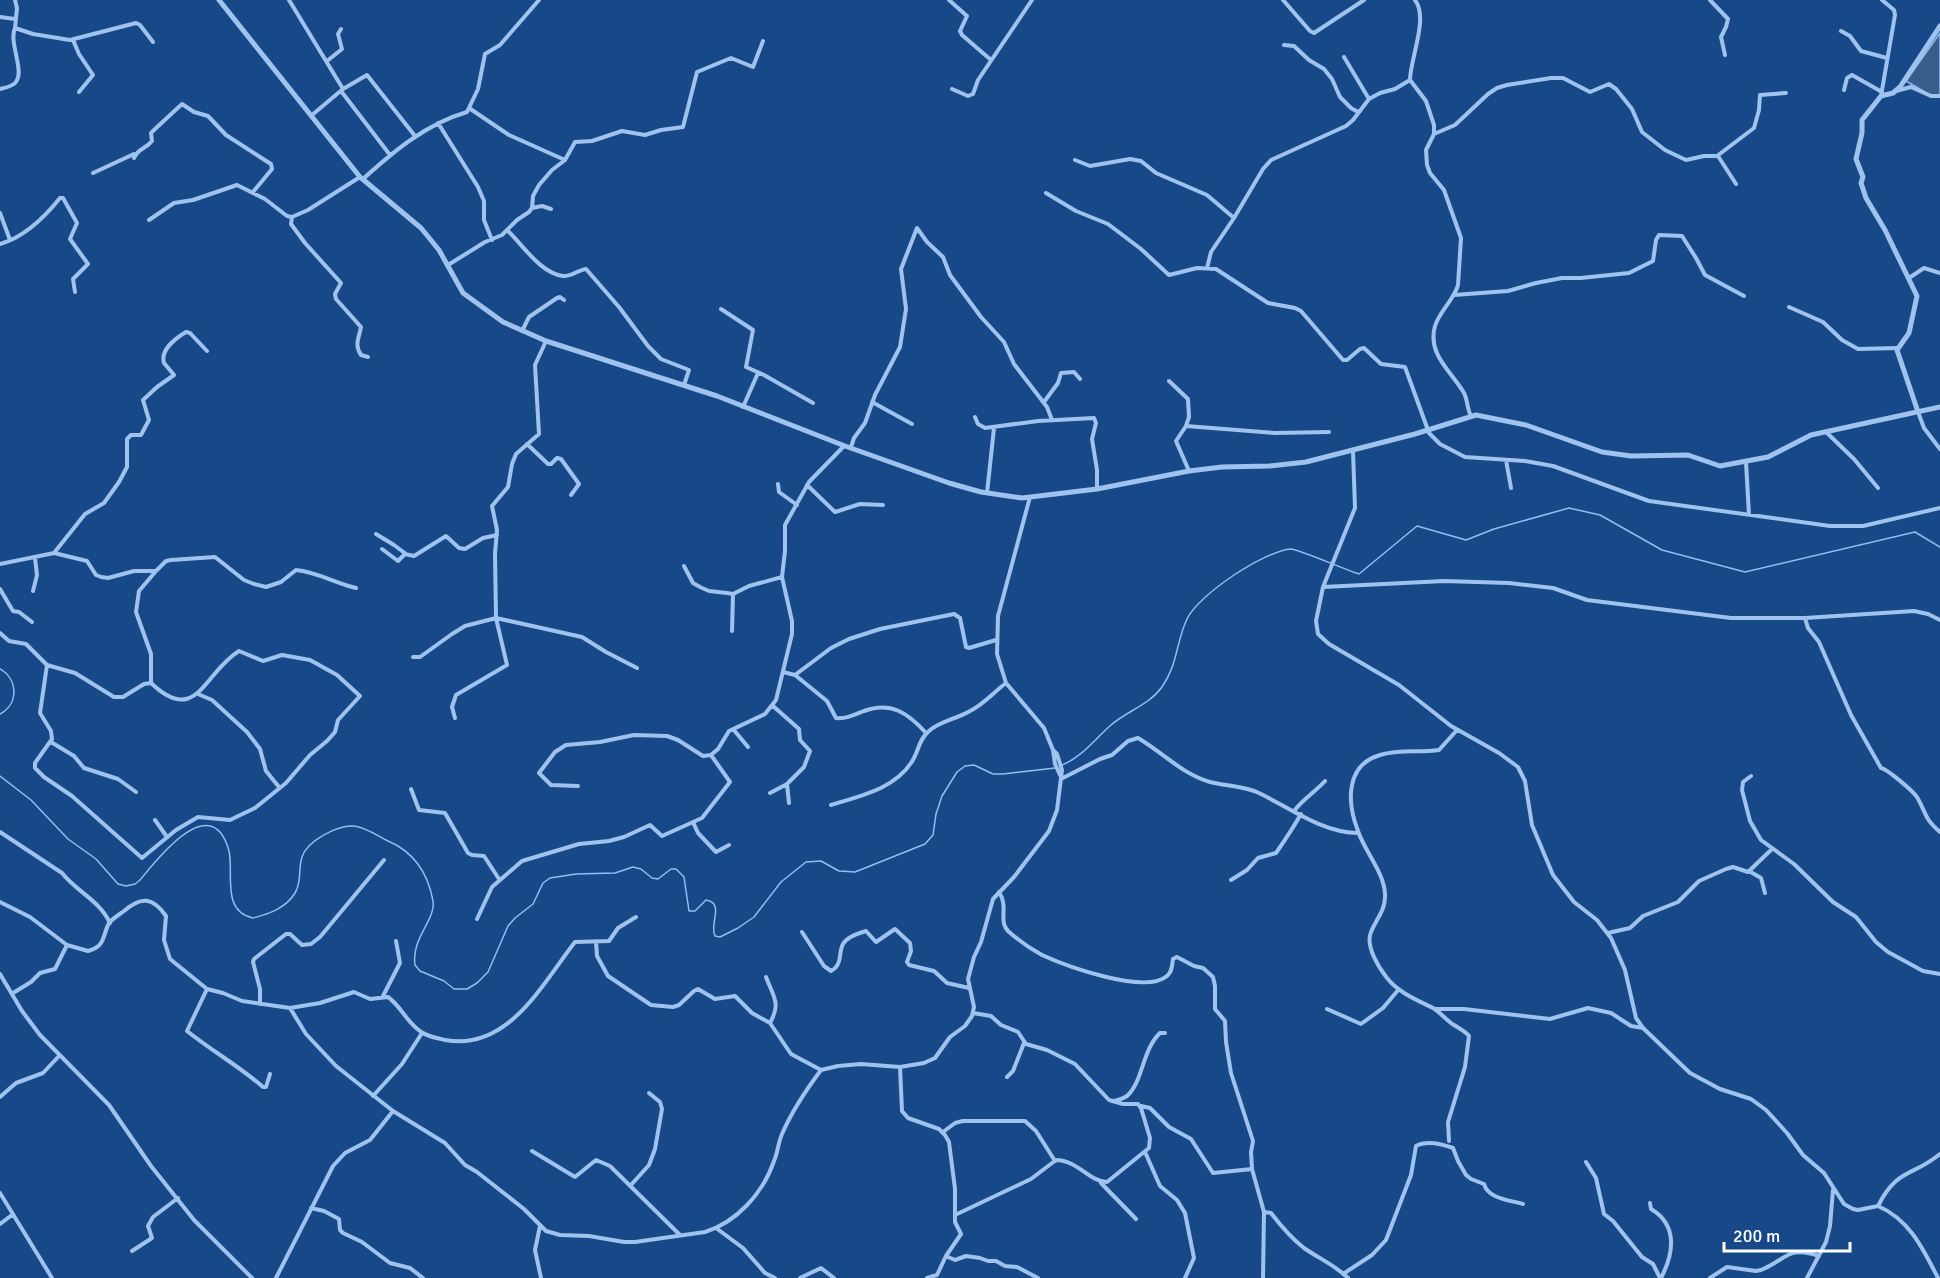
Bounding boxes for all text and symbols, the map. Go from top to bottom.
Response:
scale bar [1724,1215,1850,1253]
text: 200 m [1733,1225,1780,1247]

